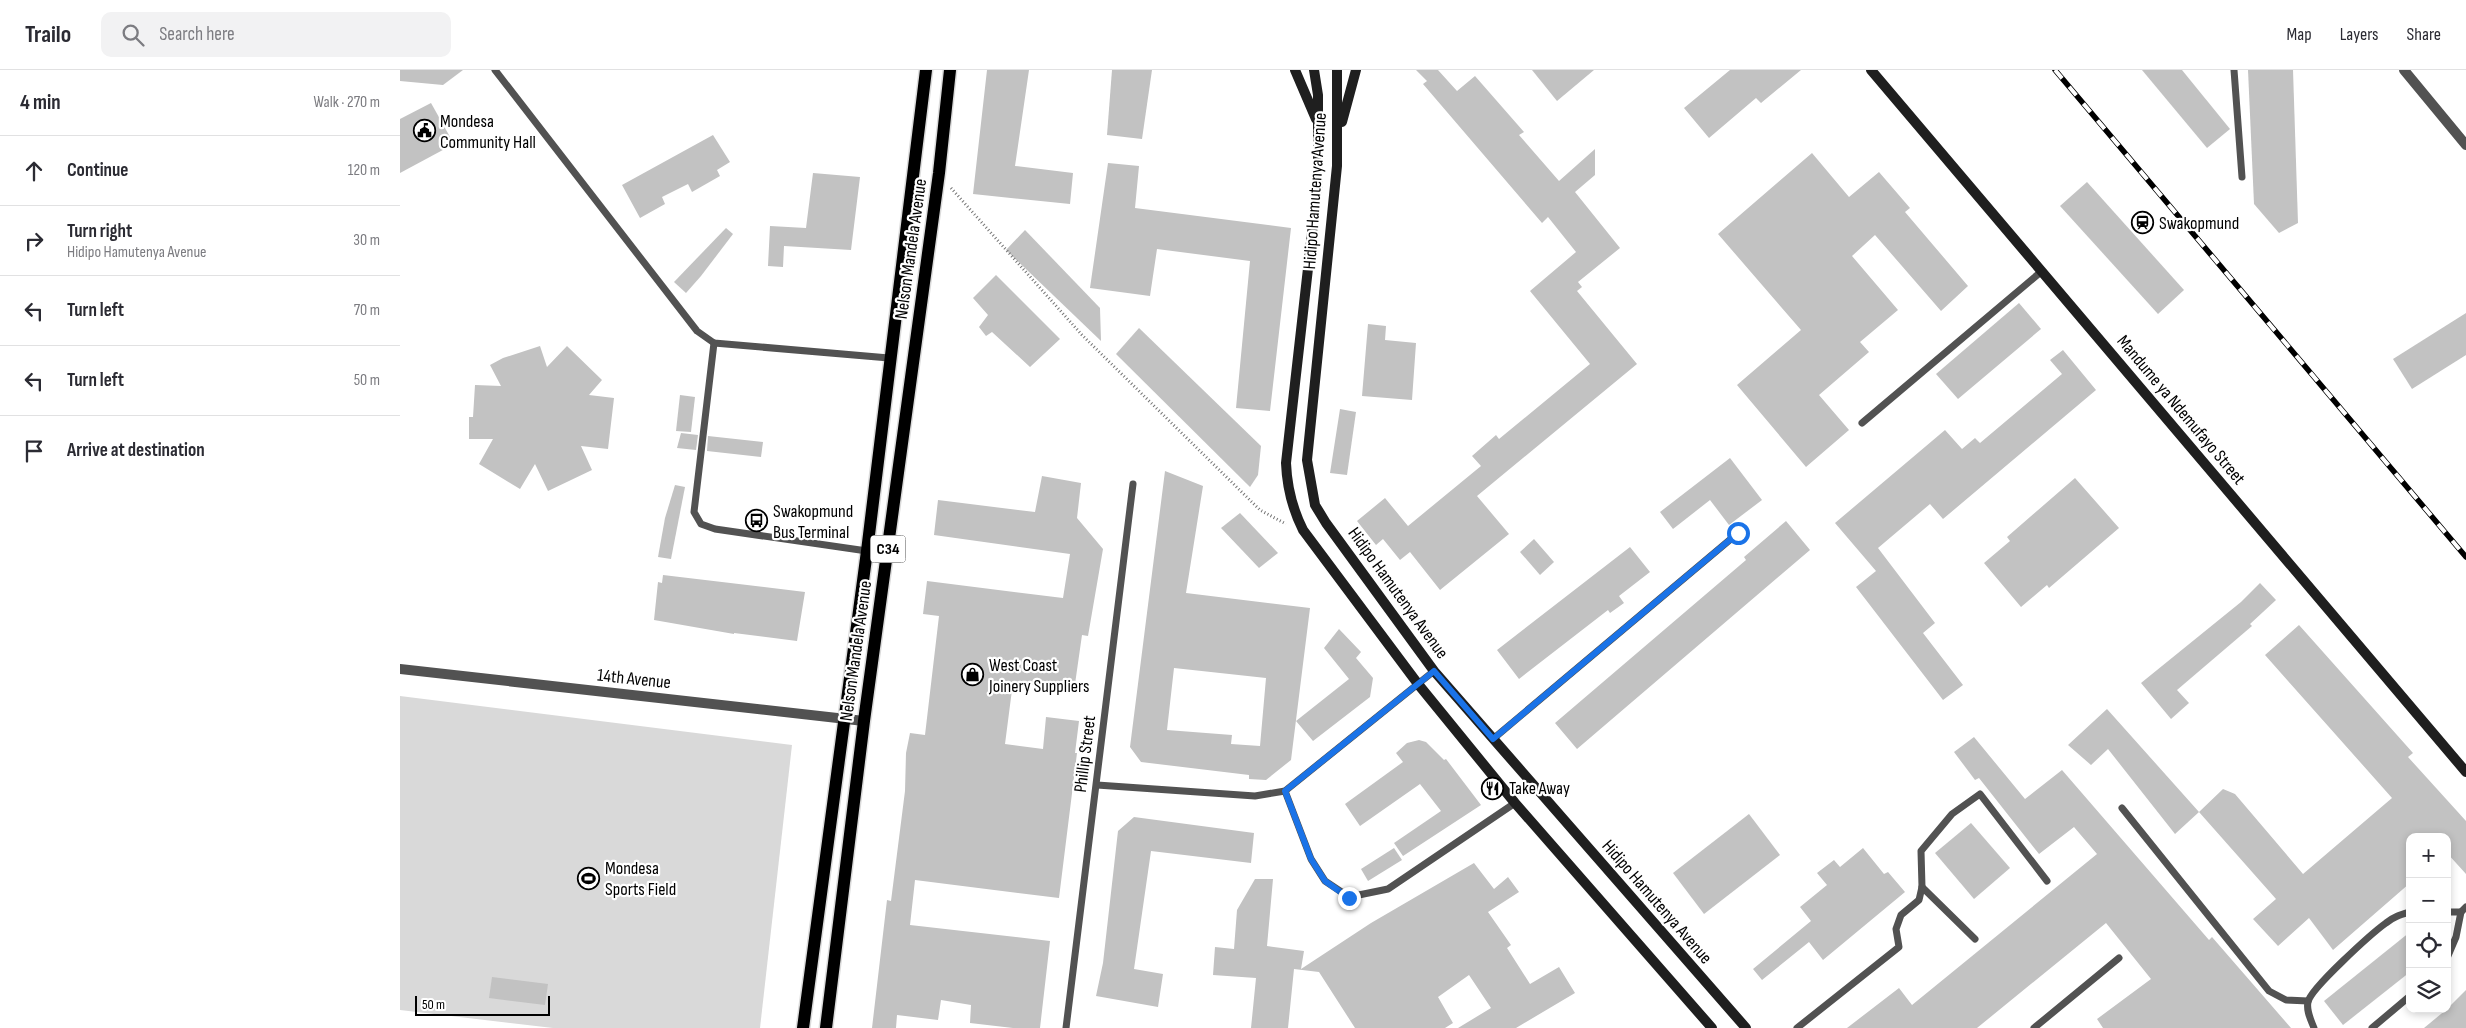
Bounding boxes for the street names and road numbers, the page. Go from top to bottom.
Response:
street label: Hidipo Hamutenya Avenue [1299,112,1331,270]
street label: Nelson Mandela Avenue [891,177,931,321]
street label: Mandume ya Ndemufayo Street [2112,331,2250,489]
street label: Hidipo Hamutenya Avenue [1343,523,1453,663]
road number: C34 [870,536,906,562]
street label: Nelson Mandela Avenue [836,579,876,723]
street label: 14th Avenue [596,665,672,693]
street label: Phillip Street [1070,714,1100,794]
street label: Hidipo Hamutenya Avenue [1598,836,1716,968]

